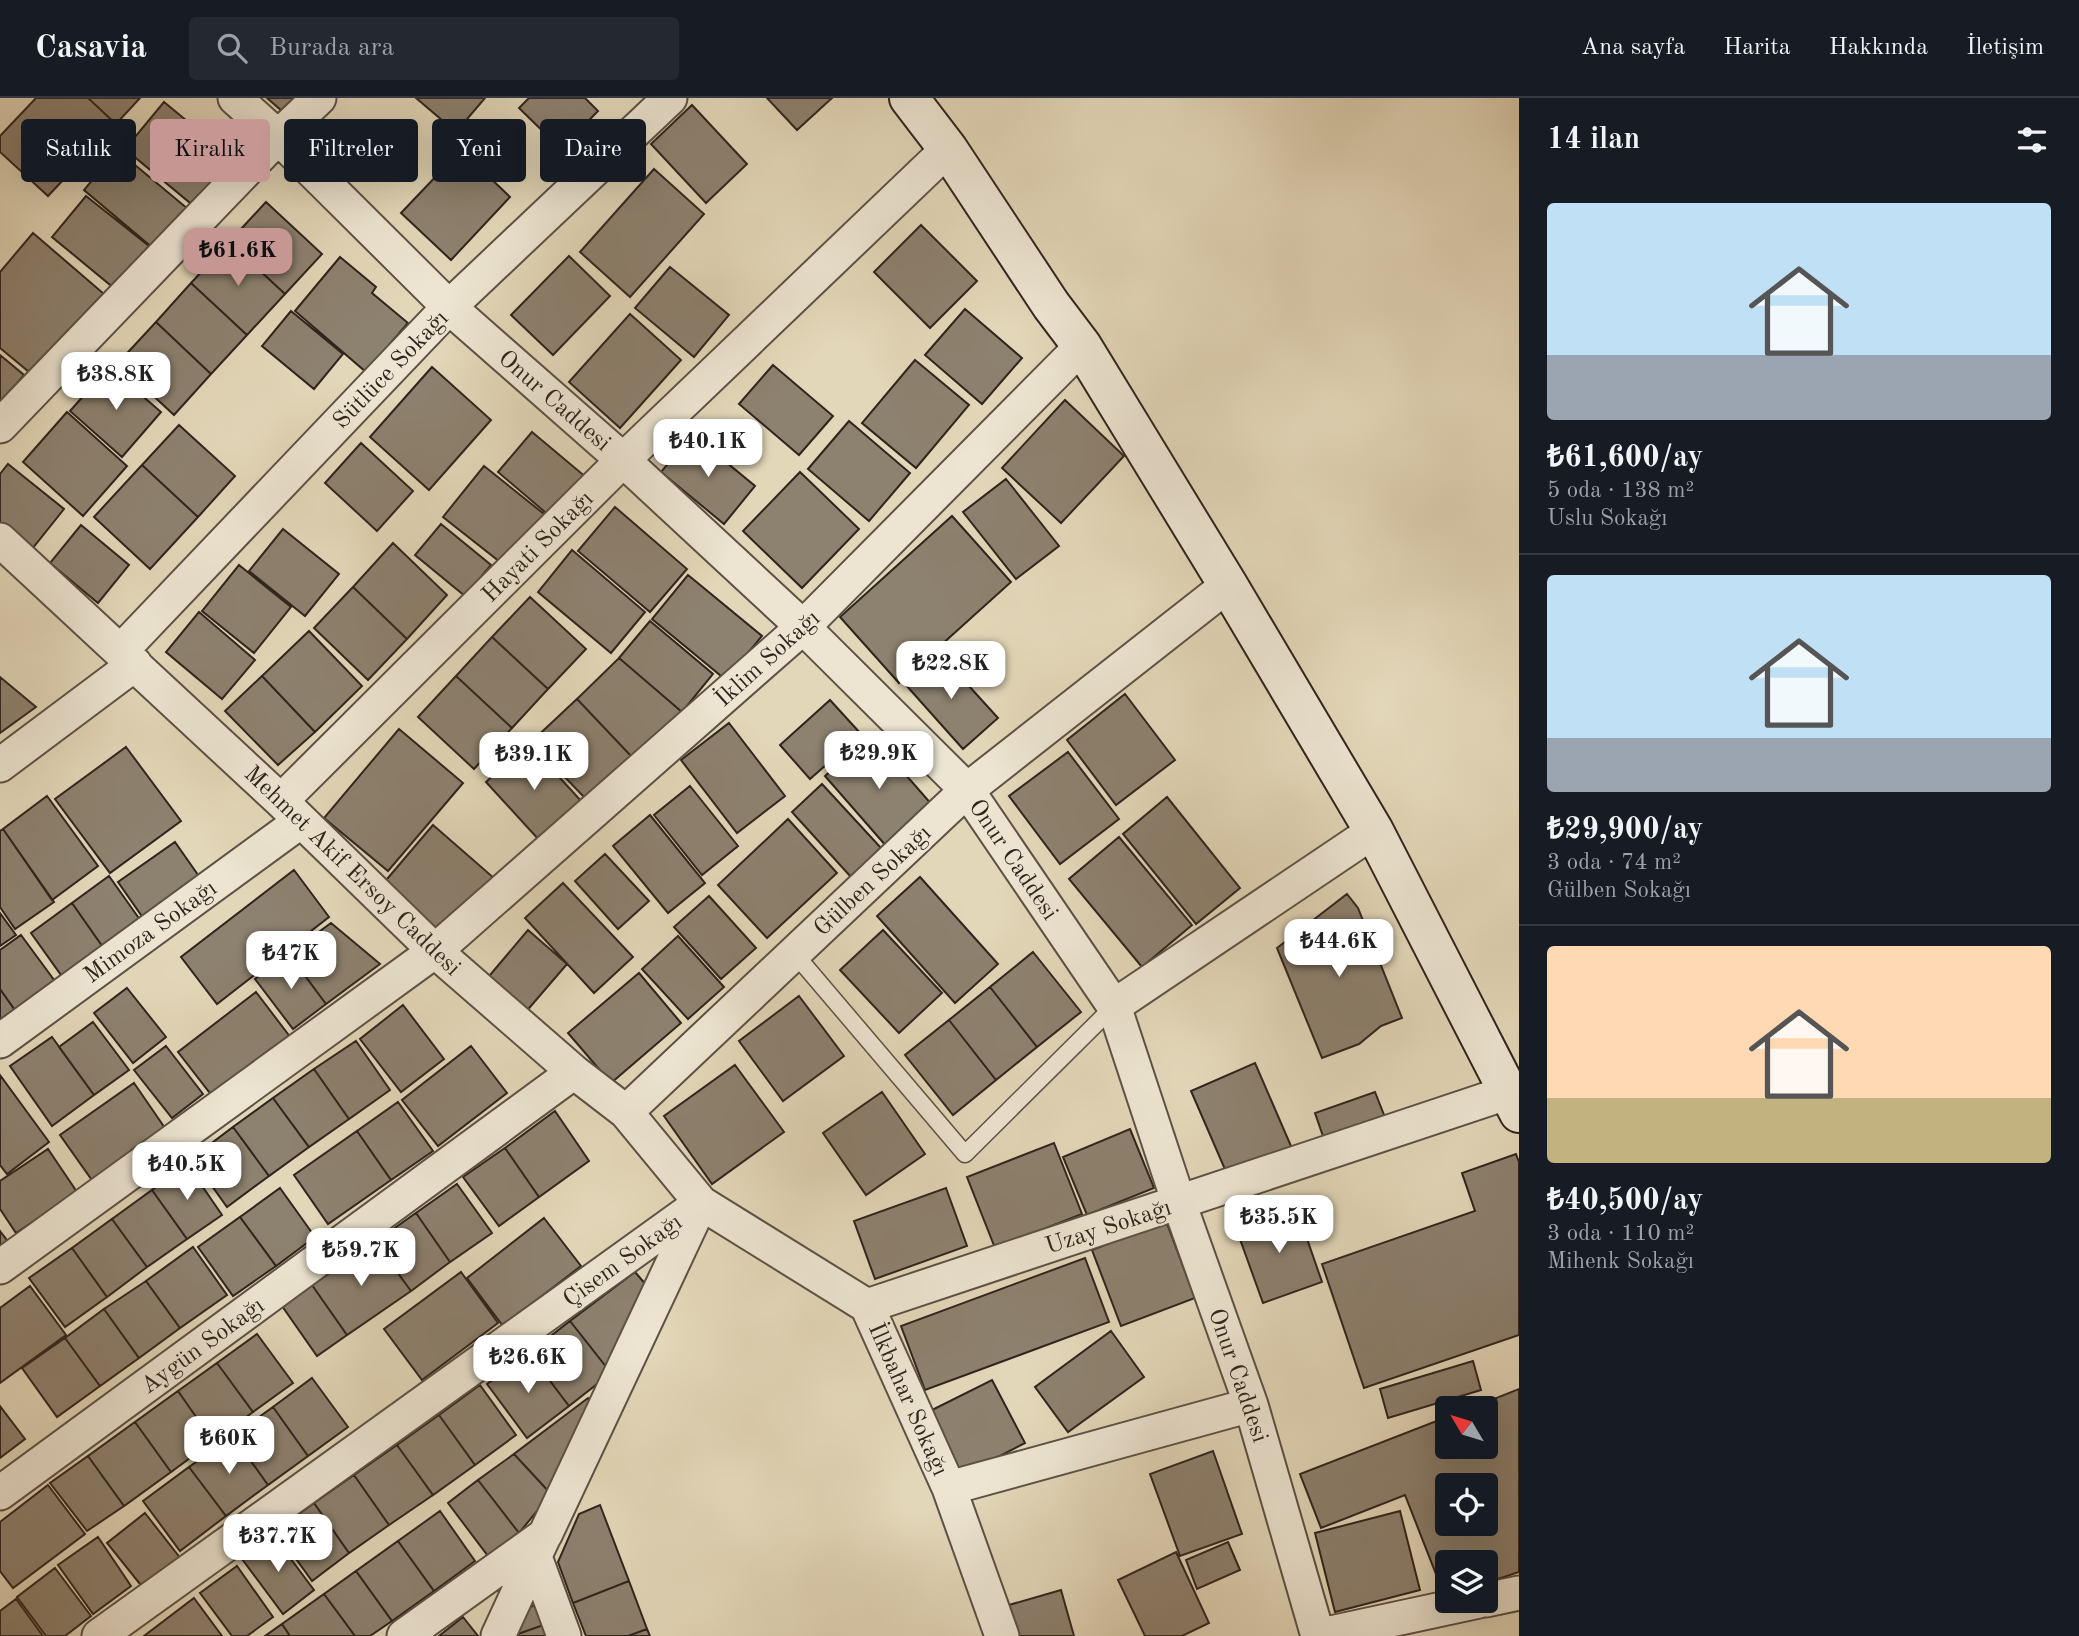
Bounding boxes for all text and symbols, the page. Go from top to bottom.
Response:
search box [189,17,679,80]
icon: search [213,29,251,67]
text: Casavia [35,32,147,65]
text: Burada ara [269,35,394,61]
text: Ana sayfa [1581,36,1685,60]
text: Harita [1723,36,1791,60]
text: Hakkında [1829,36,1928,60]
text: İletişim [1966,36,2044,60]
chip: Satılık [21,119,136,182]
chip: Kiralık [150,119,270,182]
chip: Filtreler [284,119,418,182]
chip: Yeni [432,119,526,182]
chip: Daire [540,119,646,182]
icon: filters [2013,121,2051,159]
text: 14 ilan [1547,125,1640,155]
pin: ₺61.6K [181,228,295,288]
text: ₺61.6K [199,239,277,262]
icon: home [1736,248,1862,374]
street label: Sütlüce Sokağı [329,307,454,434]
street label: Onur Caddesi [493,347,614,457]
pin: ₺38.8K [59,352,173,412]
text: ₺38.8K [77,363,155,386]
pin: ₺40.1K [651,420,765,479]
text: ₺40.1K [669,430,747,453]
text: ₺61,600/ay [1547,443,1703,473]
text: 5 oda · 138 m² [1547,479,1694,502]
street label: Hayati Sokağı [478,487,599,608]
text: Uslu Sokağı [1547,507,1667,530]
street label: İklim Sokağı [710,604,825,712]
icon: home [1736,620,1862,746]
pin: ₺22.8K [894,642,1008,701]
text: ₺22.8K [912,652,990,675]
pin: ₺39.1K [477,732,591,792]
pin: ₺29.9K [822,732,936,791]
text: ₺29.9K [840,742,918,765]
text: ₺39.1K [495,743,573,766]
street label: Mehmet Akif Ersoy Caddesi [239,762,464,981]
street label: Onur Caddesi [963,795,1061,925]
text: ₺29,900/ay [1547,815,1703,845]
street label: Gülben Sokağı [810,821,936,941]
text: 3 oda · 74 m² [1547,851,1681,874]
street label: Mimoza Sokağı [81,877,222,989]
text: Gülben Sokağı [1547,879,1691,902]
pin: ₺44.6K [1282,920,1396,979]
text: ₺44.6K [1300,930,1378,953]
pin: ₺47K [250,932,332,991]
text: ₺47K [262,942,320,965]
icon: home [1736,991,1862,1117]
pin: ₺40.5K [130,1142,244,1202]
text: ₺40.5K [148,1153,226,1176]
text: ₺40,500/ay [1547,1186,1703,1216]
street label: Uzay Sokağı [1043,1196,1175,1260]
pin: ₺35.5K [1222,1196,1336,1255]
text: ₺35.5K [1240,1206,1318,1229]
street label: Çisem Sokağı [559,1211,687,1313]
text: 3 oda · 110 m² [1547,1222,1694,1245]
pin: ₺59.7K [304,1228,418,1288]
text: ₺59.7K [322,1239,400,1262]
text: Mihenk Sokağı [1547,1250,1694,1273]
street label: Aygün Sokağı [137,1294,269,1399]
street label: Onur Caddesi [1203,1306,1271,1446]
street label: İlkbahar Sokağı [863,1319,954,1480]
pin: ₺26.6K [471,1336,585,1395]
text: ₺26.6K [489,1346,567,1369]
north arrow [1435,1396,1498,1460]
map controls [1435,1396,1498,1613]
pin: ₺60K [188,1416,270,1476]
text: ₺60K [200,1427,258,1450]
button: locate [1435,1473,1498,1536]
pin: ₺37.7K [221,1514,335,1574]
text: ₺37.7K [239,1525,317,1548]
button: layers [1435,1550,1498,1613]

